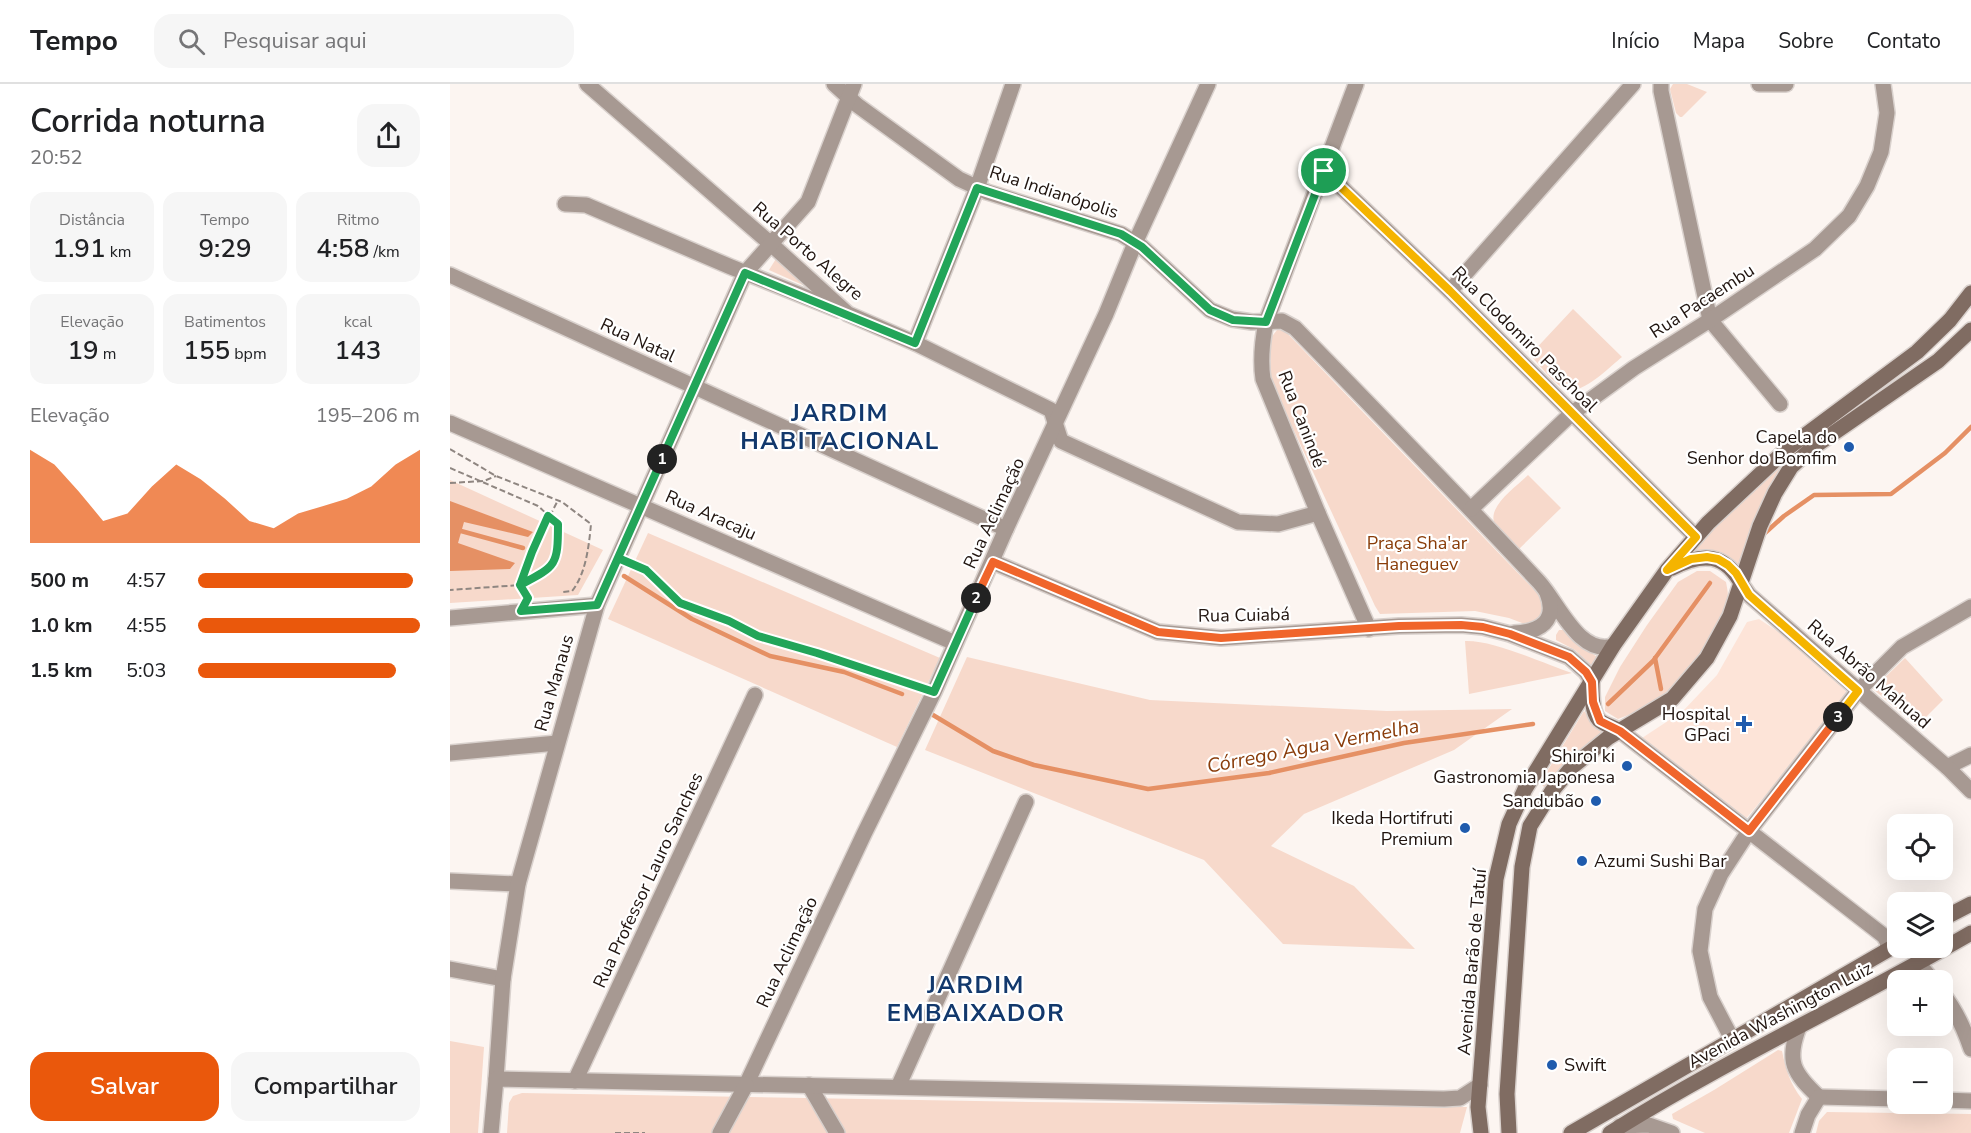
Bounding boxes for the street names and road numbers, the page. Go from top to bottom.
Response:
street label: Rua Indianópolis [986,160,1122,224]
street label: Rua Porto Alegre [747,196,869,306]
street label: Rua Pacaembu [1645,258,1759,344]
street label: Rua Clodomiro Paschoal [1447,261,1604,418]
street label: Rua Natal [597,312,680,368]
street label: Rua Canindé [1272,367,1332,471]
street label: Rua Aclimação [958,454,1030,572]
street label: Rua Aracaju [662,484,760,546]
street label: Rua Cuiabá [1198,602,1290,628]
street label: Rua Abrão Mahuad [1802,614,1936,734]
street label: Rua Manaus [529,632,579,734]
street label: Rua Professor Lauro Sanches [587,768,709,992]
street label: Avenida Barão de Tatuí [1452,867,1492,1056]
street label: Rua Aclimação [751,893,823,1011]
street label: Avenida Washington Luiz [1683,956,1877,1074]

